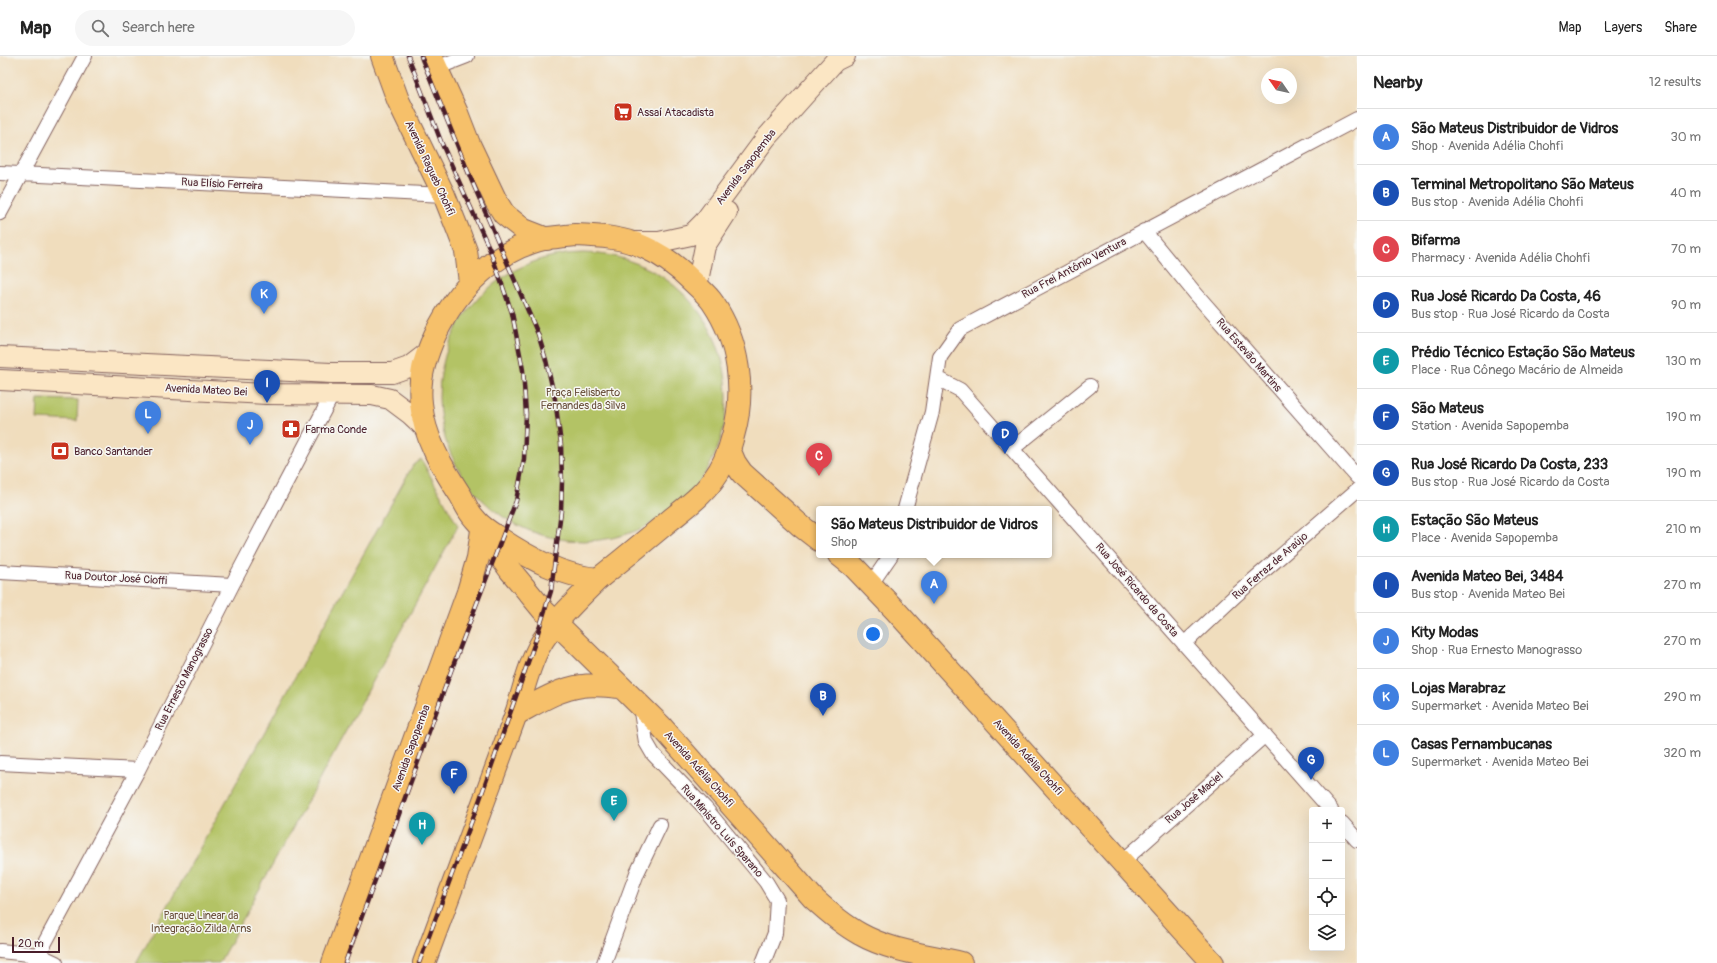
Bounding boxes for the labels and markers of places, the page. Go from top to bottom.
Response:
supermarket icon: Assaí Atacadista [612,101,634,123]
place label: Assaí Atacadista [637,106,714,119]
pin: K [251,281,277,314]
pin: I [254,370,280,403]
pin: L [135,401,161,434]
pin: J [237,412,263,445]
pharmacy icon: Farma Conde [280,418,302,440]
pin: D [992,421,1018,454]
place label: Farma Conde [305,423,368,436]
bank icon: Banco Santander [49,440,71,462]
pin: C [806,443,832,476]
place label: Banco Santander [74,445,153,458]
pin: A [921,571,947,604]
pin: B [810,683,836,716]
pin: G [1298,747,1324,780]
pin: F [441,761,467,794]
pin: E [601,788,627,821]
pin: H [409,812,435,845]

